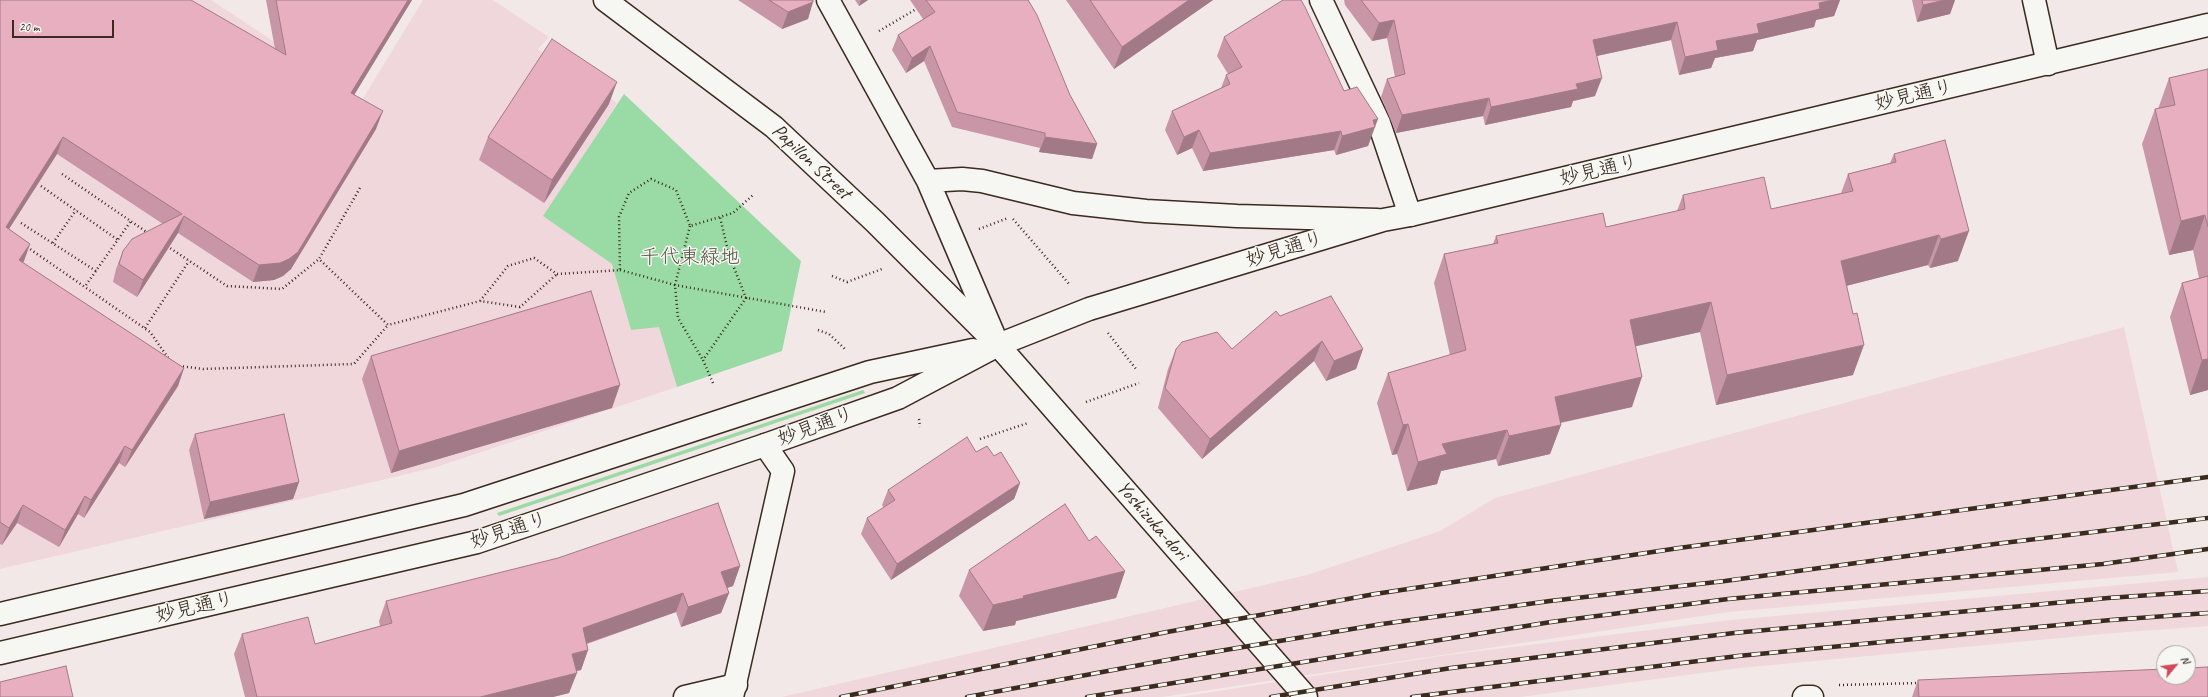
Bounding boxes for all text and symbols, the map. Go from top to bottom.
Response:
scale bar [14,12,116,38]
text: 20 m [19,19,39,35]
street label: 妙見通り [1872,75,1956,117]
street label: Papillon Street [766,119,856,205]
street label: 妙見通り [1557,150,1641,192]
street label: 妙見通り [1243,227,1327,273]
park label: 千代東緑地 [640,246,740,270]
street label: 妙見通り [774,402,858,452]
street label: Yoshizuka-dori [1111,476,1193,566]
street label: 妙見通り [467,507,551,555]
street label: 妙見通り [153,587,237,629]
north arrow [2156,645,2196,685]
text: N [2178,653,2193,666]

